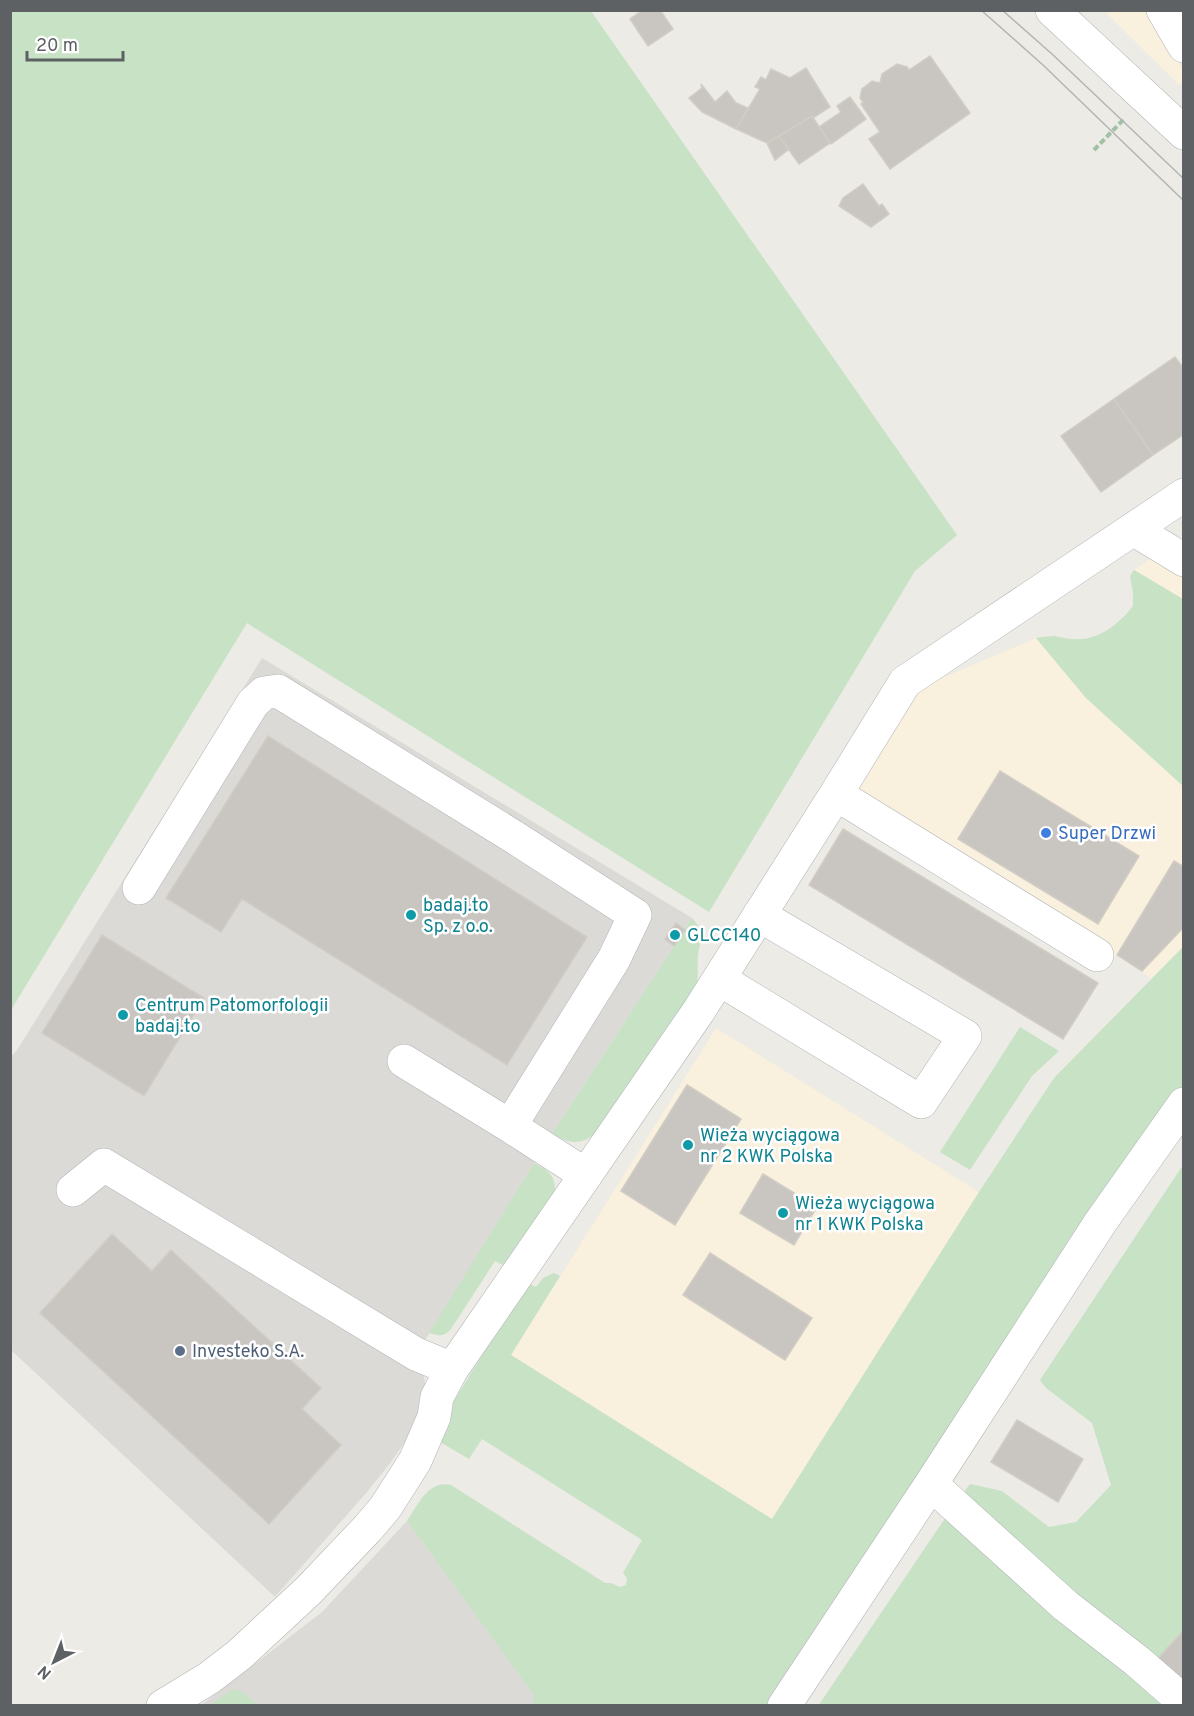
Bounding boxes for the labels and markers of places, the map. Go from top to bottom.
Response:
place label: Super Drzwi [1058,823,1156,846]
marker: Super Drzwi [1039,826,1053,840]
place label: badaj.to Sp. z o.o. [423,895,493,939]
marker: badaj.to Sp. z o.o. [404,908,418,922]
place label: GLCC140 [687,925,761,948]
marker: GLCC140 [668,928,682,942]
place label: Centrum Patomorfologii badaj.to [135,995,328,1039]
marker: Centrum Patomorfologii badaj.to [116,1008,130,1022]
place label: Wieża wyciągowa nr 2 KWK Polska [700,1125,840,1169]
marker: Wieża wyciągowa nr 2 KWK Polska [681,1138,695,1152]
place label: Wieża wyciągowa nr 1 KWK Polska [795,1193,935,1237]
marker: Wieża wyciągowa nr 1 KWK Polska [776,1206,790,1220]
place label: Investeko S.A. [192,1341,304,1364]
marker: Investeko S.A. [173,1344,187,1358]

